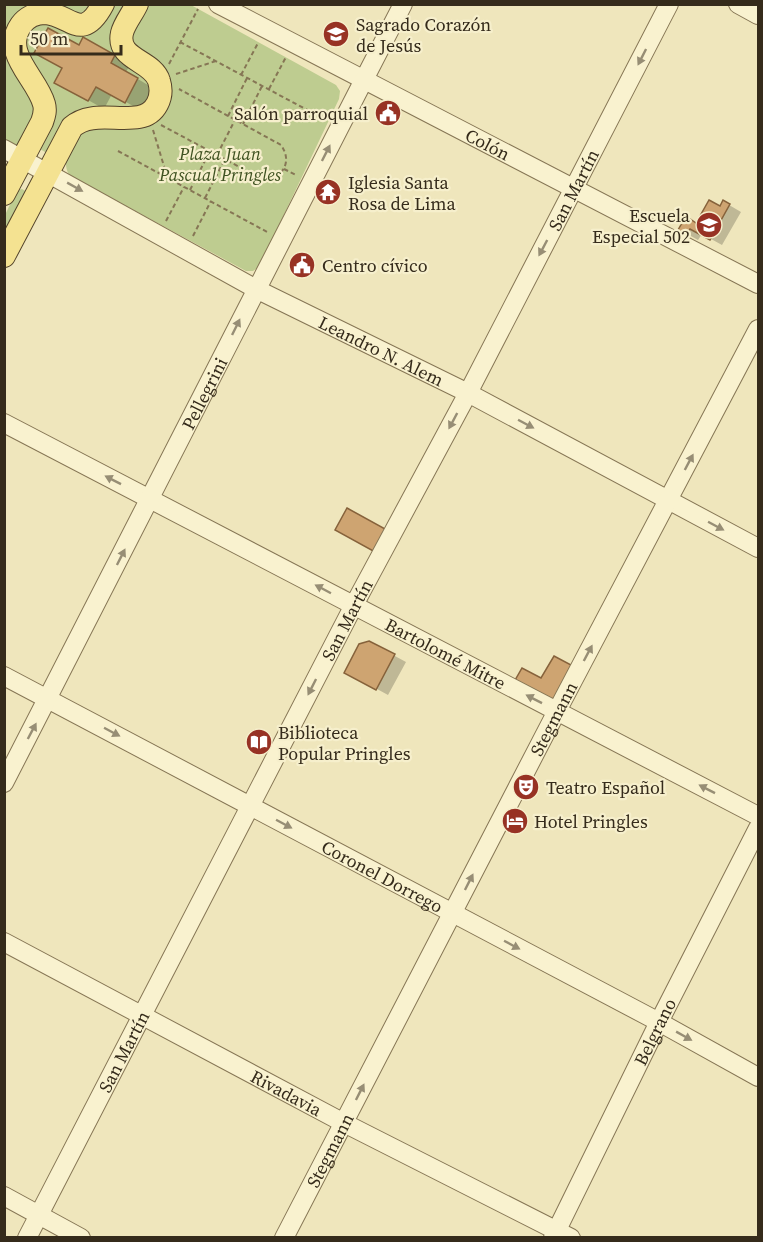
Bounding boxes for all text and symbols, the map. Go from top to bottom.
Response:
place label: Sagrado Corazón de Jesús [356,12,491,58]
scale bar [21,18,122,56]
school or university icon: Sagrado Corazón de Jesús [321,19,351,49]
text: 50 m [30,26,68,51]
one-way arrow [637,48,647,65]
public building icon: Salón parroquial [373,98,403,128]
place label: Salón parroquial [234,101,368,126]
street label: Colón [461,122,515,166]
park label: Plaza Juan Pascual Pringles [158,141,282,187]
one-way arrow [321,145,330,162]
street label: San Martín [542,145,604,235]
place label: Iglesia Santa Rosa de Lima [348,170,456,216]
temple icon: Iglesia Santa Rosa de Lima [313,177,343,207]
one-way arrow [66,182,83,192]
place label: Escuela Especial 502 [592,203,691,249]
school or university icon: Escuela Especial 502 [694,210,724,240]
one-way arrow [538,240,548,257]
public building icon: Centro cívico [287,250,317,280]
place label: Centro cívico [322,253,428,278]
street label: Leandro N. Alem [315,309,448,392]
one-way arrow [232,318,241,335]
street label: Pellegrini [175,353,233,434]
one-way arrow [448,412,458,430]
one-way arrow [517,419,534,429]
one-way arrow [684,454,694,471]
one-way arrow [105,475,122,485]
one-way arrow [708,521,725,530]
one-way arrow [116,549,126,566]
street label: San Martín [315,575,378,665]
one-way arrow [315,584,332,594]
street label: Bartolomé Mitre [381,611,510,695]
one-way arrow [583,644,593,661]
street label: Stegmann [523,677,583,760]
one-way arrow [308,678,317,695]
one-way arrow [525,694,542,704]
place label: Biblioteca Popular Pringles [278,720,411,766]
one-way arrow [26,722,36,740]
one-way arrow [103,727,121,737]
library icon: Biblioteca Popular Pringles [244,727,274,757]
theatre icon: Teatro Español [511,772,541,802]
place label: Teatro Español [546,775,665,800]
one-way arrow [698,784,715,794]
hotel icon: Hotel Pringles [500,806,530,836]
place label: Hotel Pringles [534,809,648,834]
one-way arrow [276,819,293,829]
street label: Coronel Dorrego [317,834,448,918]
one-way arrow [464,874,474,891]
one-way arrow [504,940,521,950]
street label: Belgrano [627,994,682,1069]
street label: San Martín [92,1006,155,1096]
one-way arrow [676,1031,693,1041]
street label: Rivadavia [246,1063,327,1122]
one-way arrow [355,1084,365,1101]
street label: Stegmann [300,1109,359,1192]

